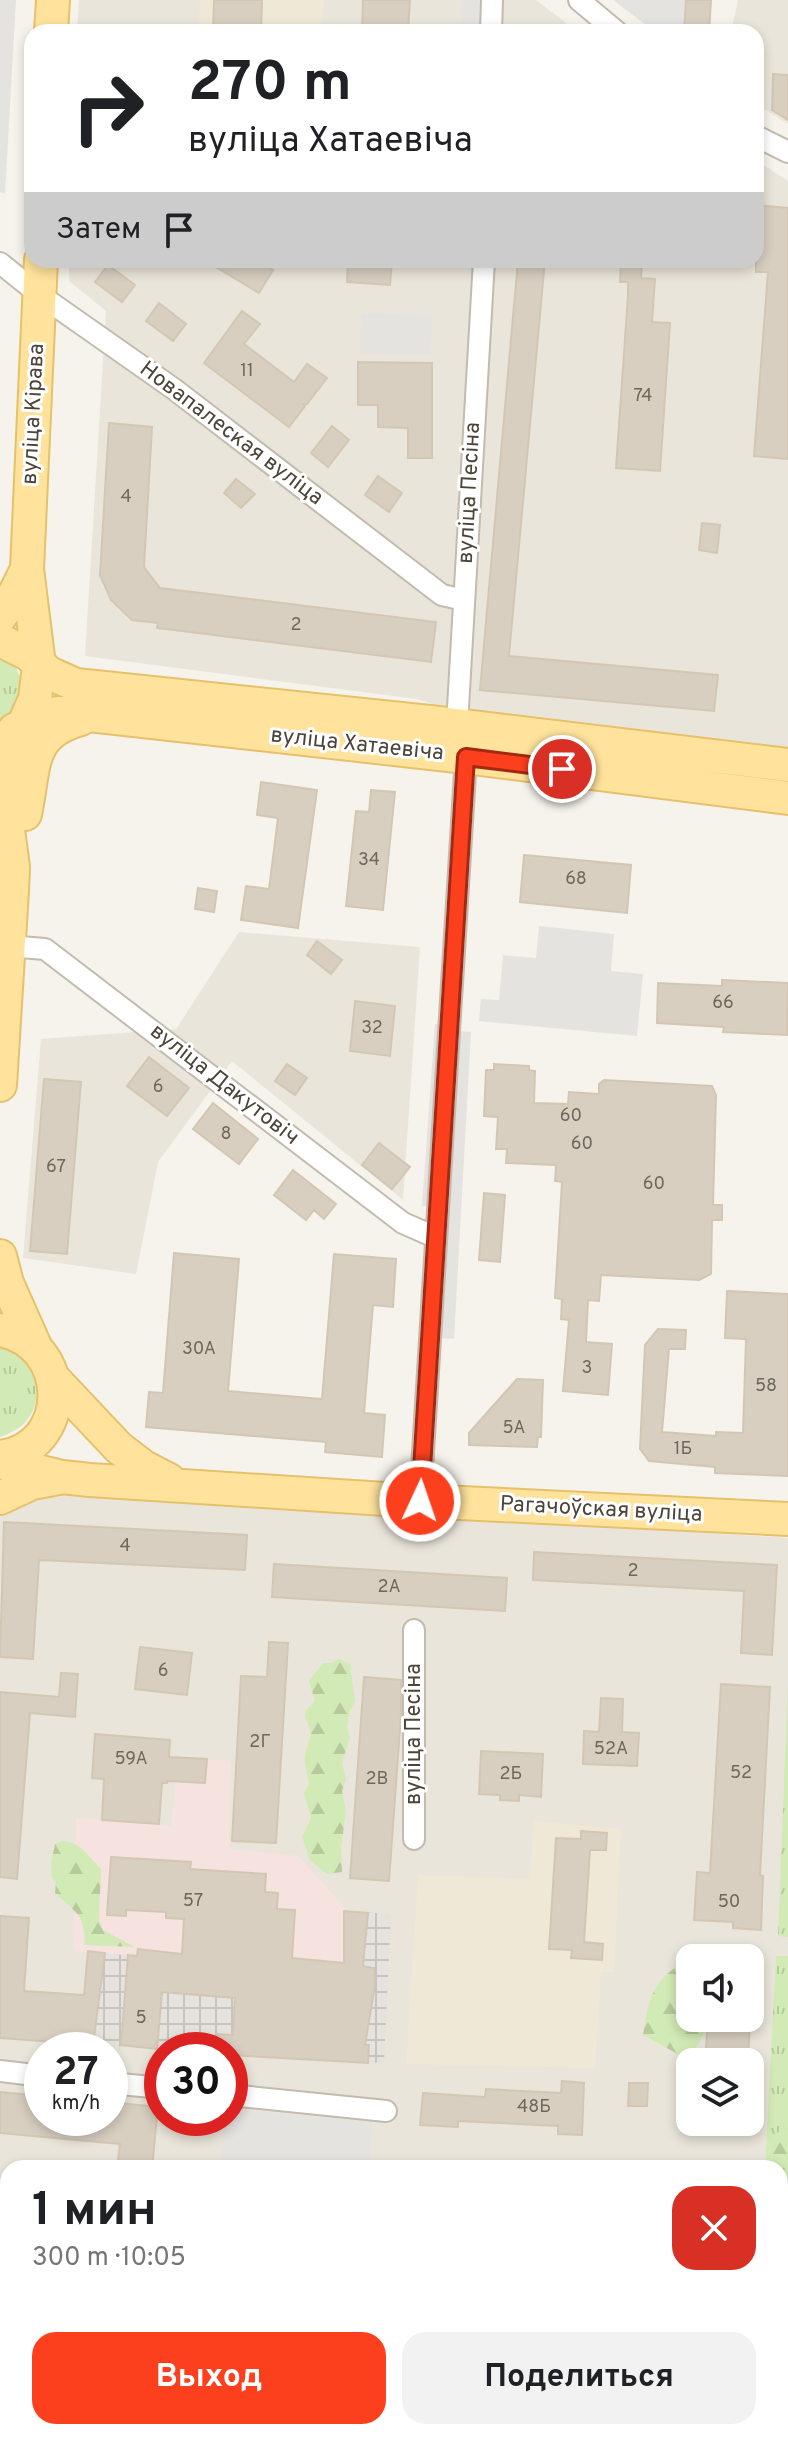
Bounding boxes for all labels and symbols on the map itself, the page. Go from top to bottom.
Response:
street label: вуліца Кірава [17,343,51,485]
street label: Новапалеская вуліца [134,356,328,512]
house number: 11 [240,360,254,383]
house number: 74 [634,385,652,408]
street label: вуліца Песіна [453,422,487,564]
house number: 4 [120,486,132,509]
house number: 2 [290,614,302,637]
street label: вуліца Хатаевіча [269,722,445,768]
pin [528,735,596,803]
house number: 34 [358,849,380,872]
house number: 68 [565,868,587,891]
house number: 66 [712,992,734,1015]
house number: 32 [361,1017,383,1040]
street label: вуліца Дакутовіч [144,1018,304,1152]
house number: 6 [153,1076,163,1099]
house number: 60 [560,1105,582,1128]
house number: 8 [221,1123,232,1146]
house number: 60 [571,1133,593,1156]
house number: 67 [46,1156,66,1179]
house number: 60 [643,1173,665,1196]
house number: 30А [182,1338,216,1361]
house number: 3 [582,1357,592,1380]
house number: 58 [755,1375,777,1398]
house number: 5А [502,1417,526,1440]
house number: 1Б [674,1438,692,1461]
position arrow [378,1459,462,1543]
street label: Рагачоўская вуліца [499,1491,703,1529]
house number: 4 [119,1535,131,1558]
house number: 2 [627,1560,639,1583]
house number: 2А [377,1576,401,1599]
house number: 6 [158,1660,168,1683]
street label: вуліца Песіна [401,1663,428,1805]
house number: 2Г [249,1731,271,1754]
house number: 52А [594,1738,628,1761]
house number: 59А [114,1748,148,1771]
house number: 52 [730,1762,752,1785]
house number: 2Б [500,1763,522,1786]
house number: 2В [366,1768,388,1791]
house number: 57 [183,1890,203,1913]
house number: 50 [718,1891,740,1914]
house number: 5 [135,2007,147,2030]
speed limit sign: 30 [144,2032,248,2136]
house number: 48Б [517,2096,551,2119]

